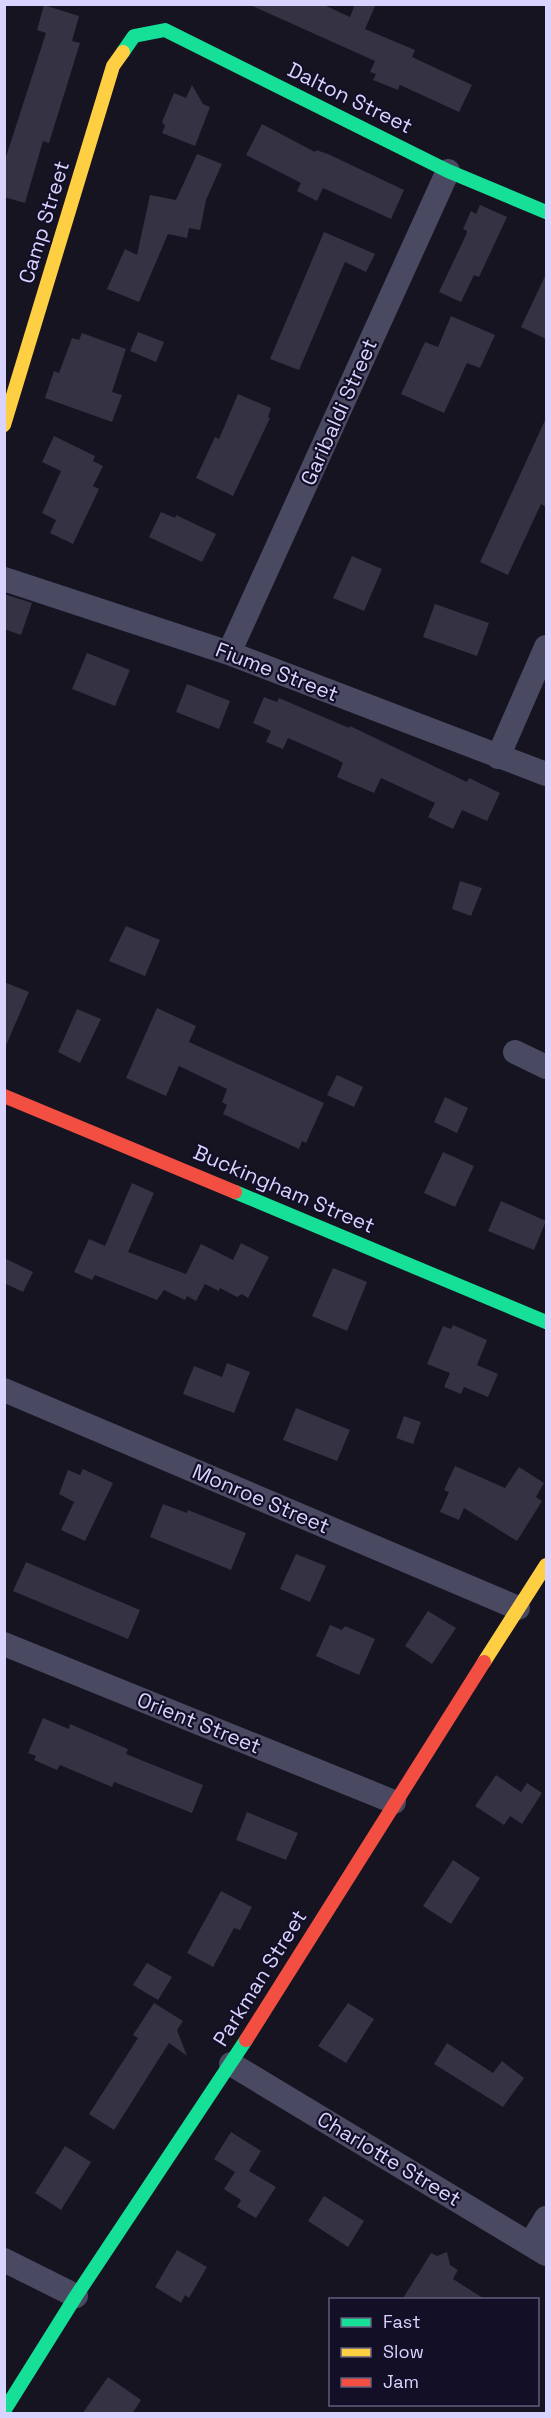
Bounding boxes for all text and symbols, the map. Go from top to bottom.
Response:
street label: Dalton Street [283,56,417,139]
street label: Camp Street [12,157,75,286]
street label: Garibaldi Street [294,334,383,489]
street label: Fiume Street [212,636,342,707]
street label: Buckingham Street [189,1138,379,1239]
street label: Monroe Street [188,1457,334,1540]
street label: Orient Street [133,1685,265,1760]
street label: Parkman Street [207,1904,312,2051]
street label: Charlotte Street [312,2105,466,2212]
legend [329,2298,539,2406]
text: Fast [383,2310,420,2333]
text: Slow [383,2340,424,2363]
text: Jam [383,2370,419,2393]

